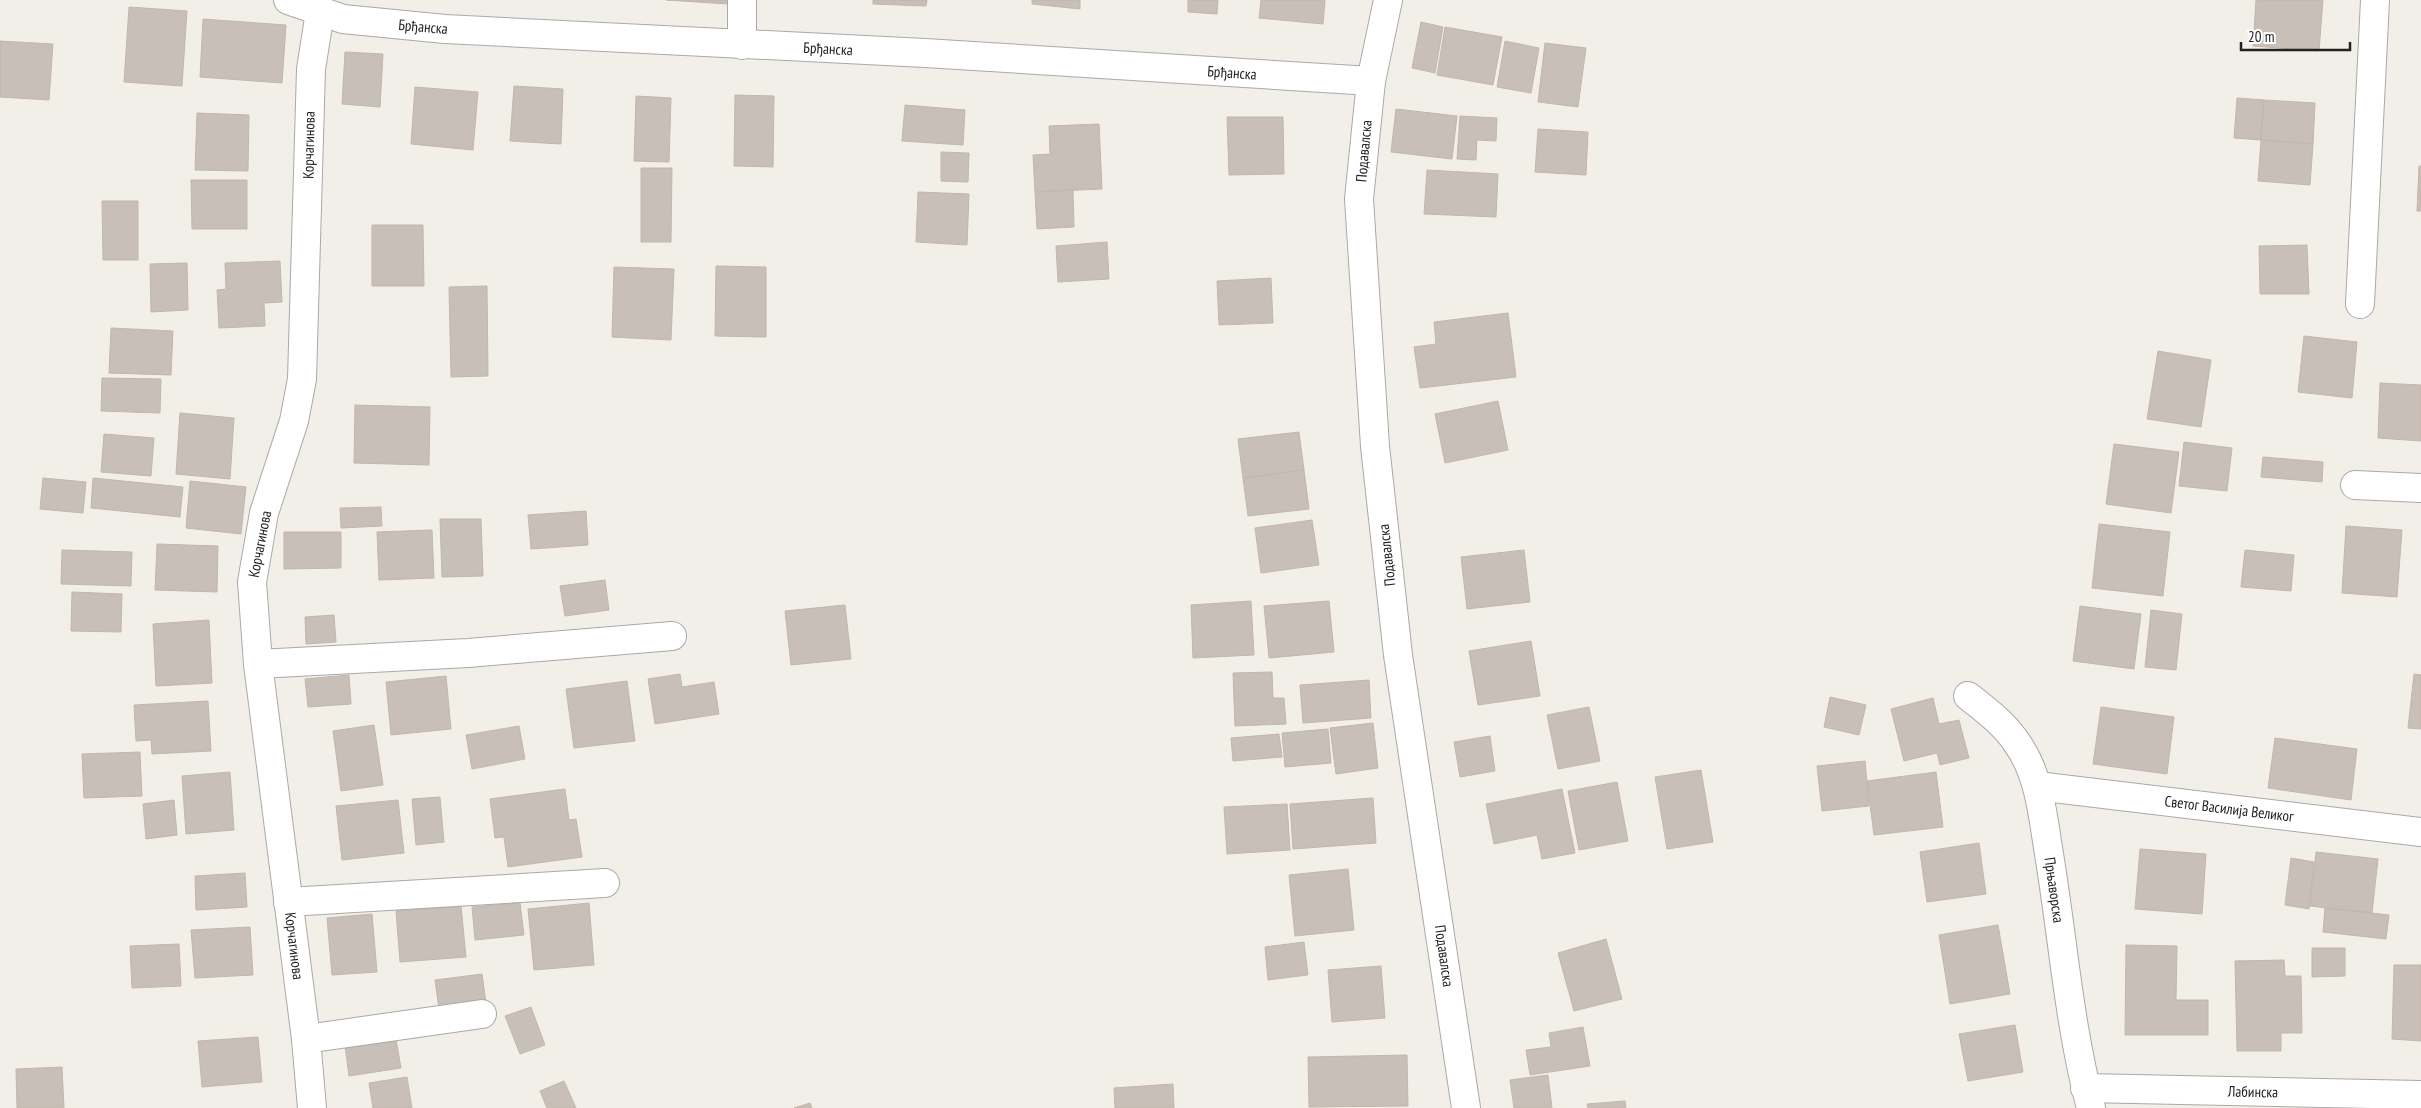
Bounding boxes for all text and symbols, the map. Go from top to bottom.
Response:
street label: Брђанска [398,15,449,38]
scale bar [2241,20,2350,52]
text: 20 m [2248,27,2274,46]
street label: Брђанска [803,38,853,59]
street label: Брђанска [1207,61,1257,84]
street label: Корчагинова [298,111,319,179]
street label: Подавалска [1351,119,1376,183]
street label: Корчагинова [244,509,275,579]
street label: Подавалска [1374,523,1399,587]
street label: Светог Василија Великог [2163,791,2295,826]
street label: Прњаворска [2040,856,2068,924]
street label: Корчагинова [281,911,308,981]
street label: Подавалска [1431,924,1458,988]
street label: Лабинска [2227,1082,2278,1101]

